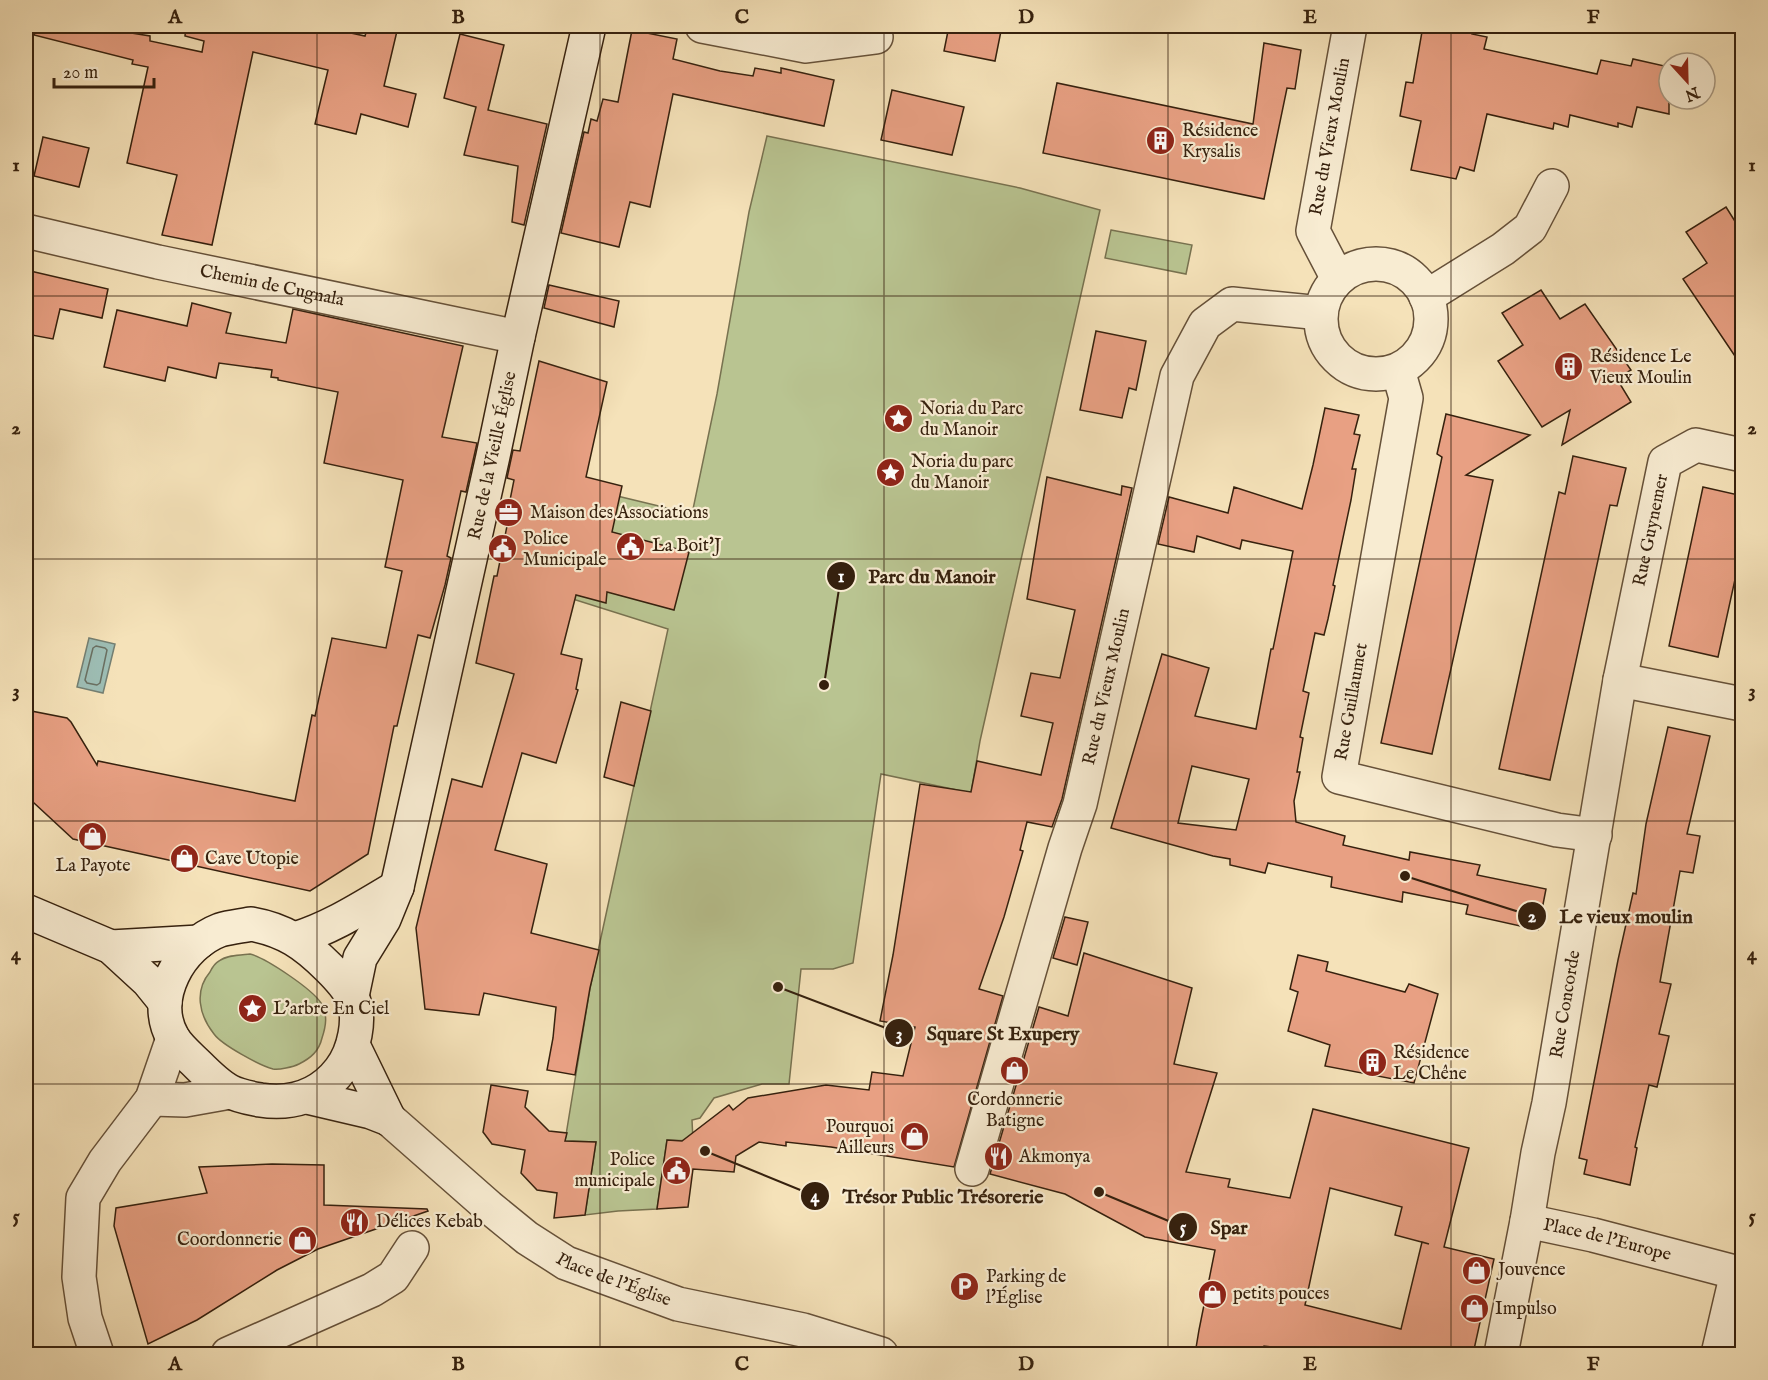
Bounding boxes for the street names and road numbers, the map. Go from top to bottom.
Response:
street label: Rue du Vieux Moulin [1305,55,1356,217]
street label: Chemin de Cugnala [198,260,346,312]
street label: Rue de la Vieille Église [463,369,522,542]
street label: Rue Guynemer [1628,472,1674,588]
street label: Rue du Vieux Moulin [1078,606,1136,767]
street label: Rue Guillaumet [1330,641,1374,763]
street label: Rue Concorde [1545,949,1586,1060]
street label: Place de l'Europe [1541,1213,1674,1267]
street label: Place de l'Église [551,1248,674,1312]

